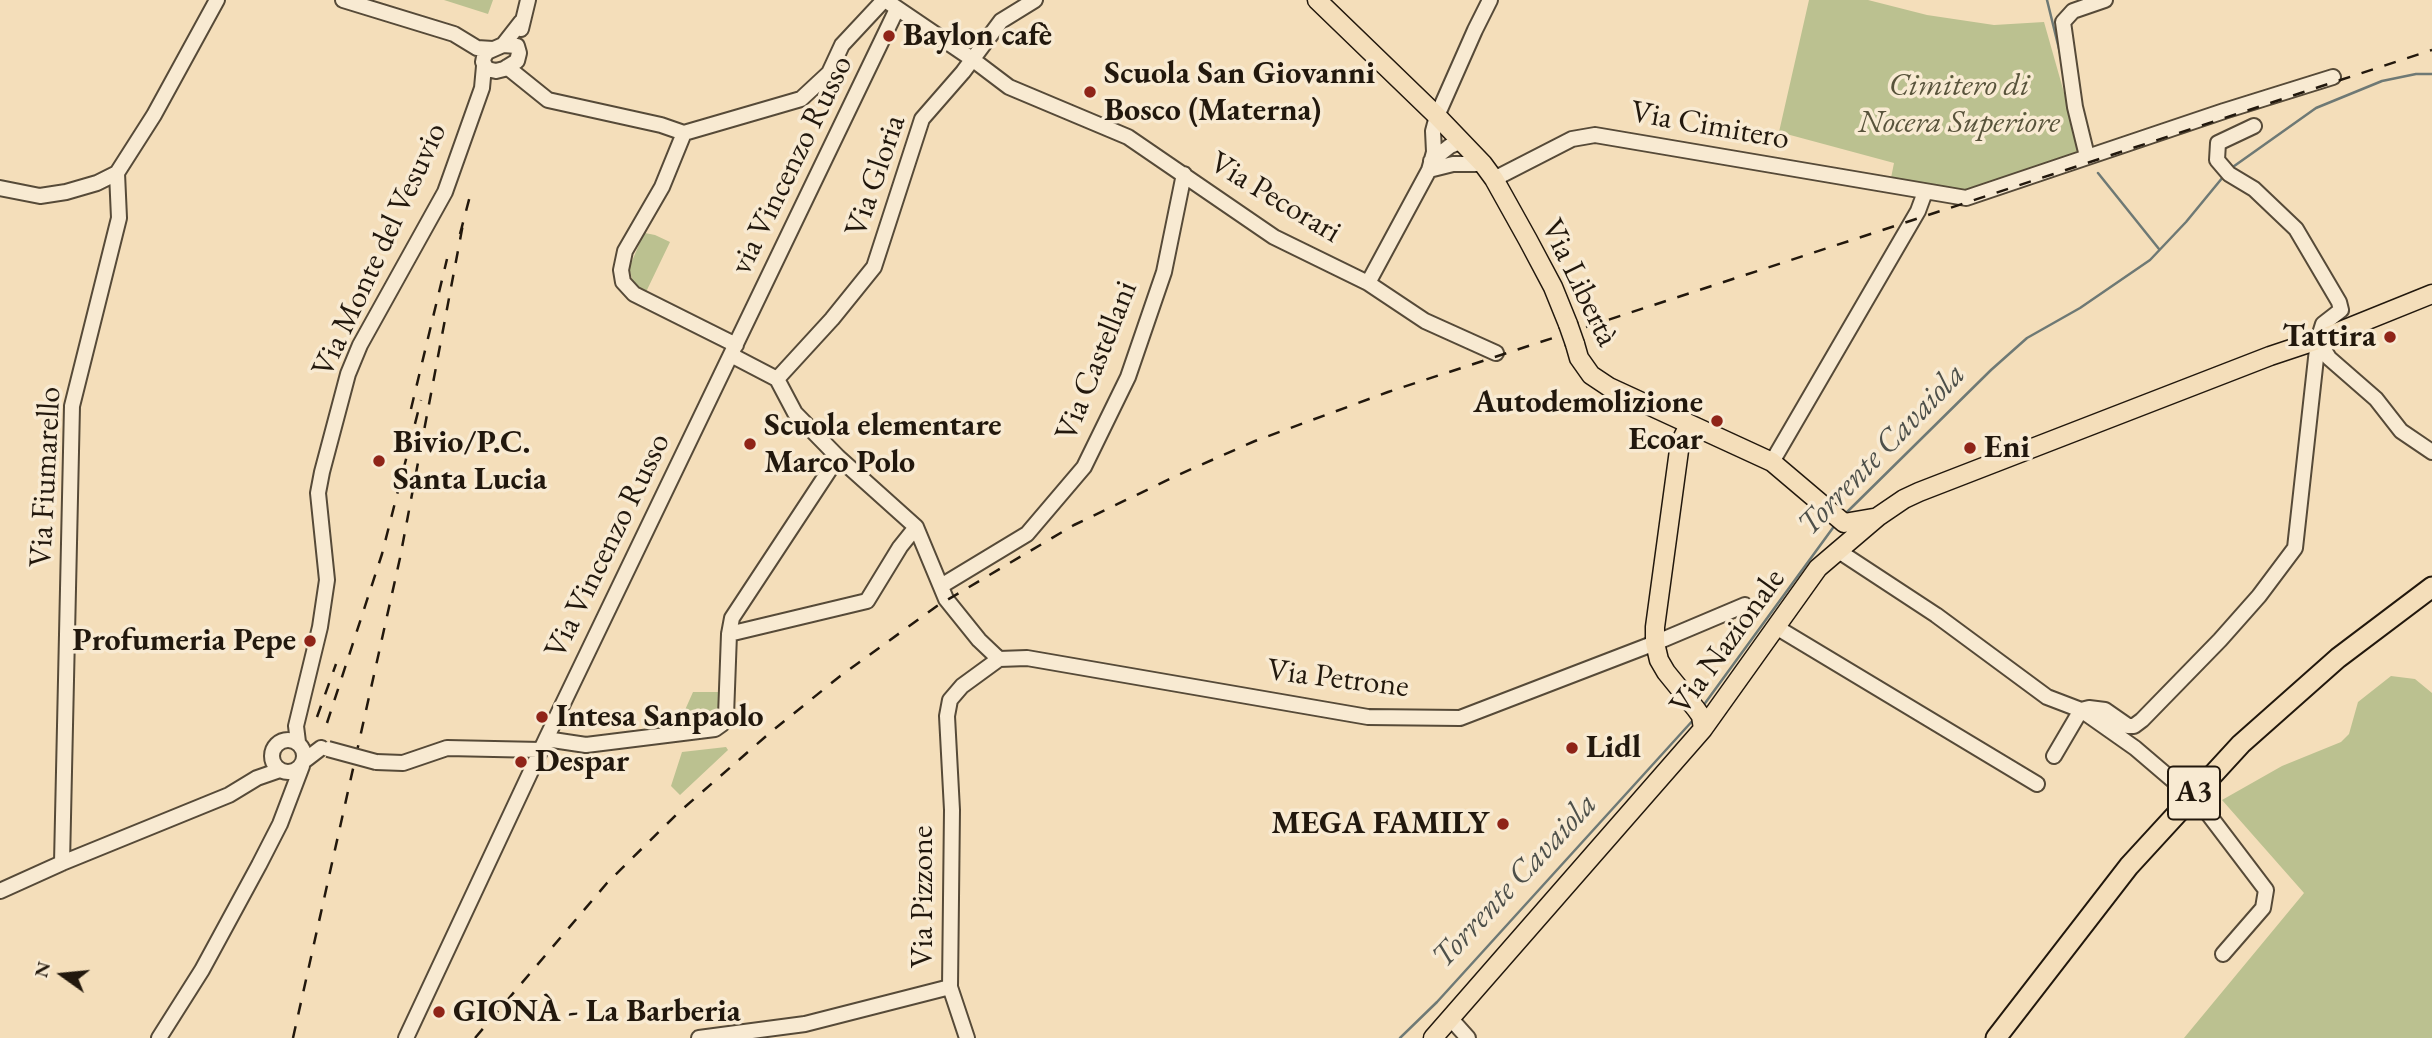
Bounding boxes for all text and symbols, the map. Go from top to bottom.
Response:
place label: Baylon cafè [903,17,1052,55]
marker: Baylon cafè [881,28,897,44]
street label: via Vincenzo Russo [722,49,862,281]
place label: Scuola San Giovanni Bosco (Materna) [1104,55,1375,130]
park label: Cimitero di Nocera Superiore [1858,67,2060,142]
marker: Scuola San Giovanni Bosco (Materna) [1082,84,1098,100]
street label: Via Cimitero [1628,93,1792,159]
street label: Via Gloria [837,110,915,242]
street label: Via Monte del Vesuvio [304,117,456,383]
street label: Via Pecorari [1202,144,1348,252]
street label: Via Libertà [1532,213,1626,353]
street label: Via Castellani [1048,275,1146,447]
place label: Tattira [2282,318,2376,356]
marker: Tattira [2382,329,2398,345]
water label: Torrente Cavaiola [1790,355,1974,545]
place label: Autodemolizione Ecoar [1473,384,1703,459]
street label: Via Fiumarello [22,386,70,568]
place label: Scuola elementare Marco Polo [764,407,1002,482]
marker: Autodemolizione Ecoar [1709,413,1725,429]
place label: Bivio/P.C. Santa Lucia [393,424,547,499]
street label: Via Vincenzo Russo [537,427,679,665]
place label: Eni [1984,429,2030,467]
marker: Scuola elementare Marco Polo [742,436,758,452]
marker: Eni [1962,440,1978,456]
marker: Bivio/P.C. Santa Lucia [371,453,387,469]
street label: Via Nazionale [1662,562,1794,722]
place label: Profumeria Pepe [72,622,296,660]
marker: Profumeria Pepe [302,633,318,649]
street label: Via Petrone [1265,651,1411,707]
place label: Intesa Sanpaolo [556,698,763,736]
marker: Intesa Sanpaolo [534,709,550,725]
place label: Lidl [1586,729,1641,767]
marker: Lidl [1564,740,1580,756]
place label: Despar [535,743,629,781]
marker: Despar [513,754,529,770]
road number: A3 [2168,766,2220,820]
water label: Torrente Cavaiola [1424,785,1606,977]
place label: MEGA FAMILY [1271,805,1489,843]
marker: MEGA FAMILY [1495,816,1511,832]
street label: Via Pizzone [904,826,942,968]
north arrow [28,940,98,1010]
text: N [28,959,56,980]
place label: GIONÀ - La Barberia [453,993,741,1031]
marker: GIONÀ - La Barberia [431,1004,447,1020]

